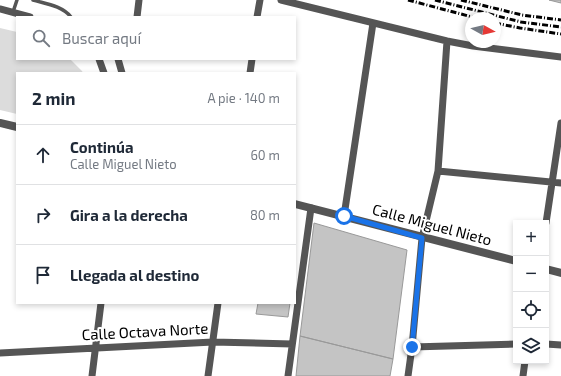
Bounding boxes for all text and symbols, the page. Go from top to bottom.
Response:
north arrow [465,12,501,48]
search box [16,16,296,60]
icon: search [30,27,52,49]
text: Buscar aquí [62,29,141,47]
text: 2 min [32,88,75,108]
text: A pie · 140 m [207,90,280,106]
text: Continúa [70,138,133,156]
icon: ahead [32,144,54,166]
text: 60 m [250,147,280,163]
text: Calle Miguel Nieto [70,156,177,172]
street label: Calle Miguel Nieto [371,199,494,249]
icon: right [32,204,54,226]
text: Gira a la derecha [70,206,188,224]
text: 80 m [250,207,280,223]
route start [335,207,353,225]
map controls [513,220,549,364]
button: + [513,220,549,256]
button: − [513,256,549,292]
icon: arrive [32,264,54,286]
text: Llegada al destino [70,266,199,284]
button: locate [513,292,549,328]
street label: Calle Octava Norte [81,319,209,343]
button: layers [513,328,549,364]
route end [403,338,421,356]

